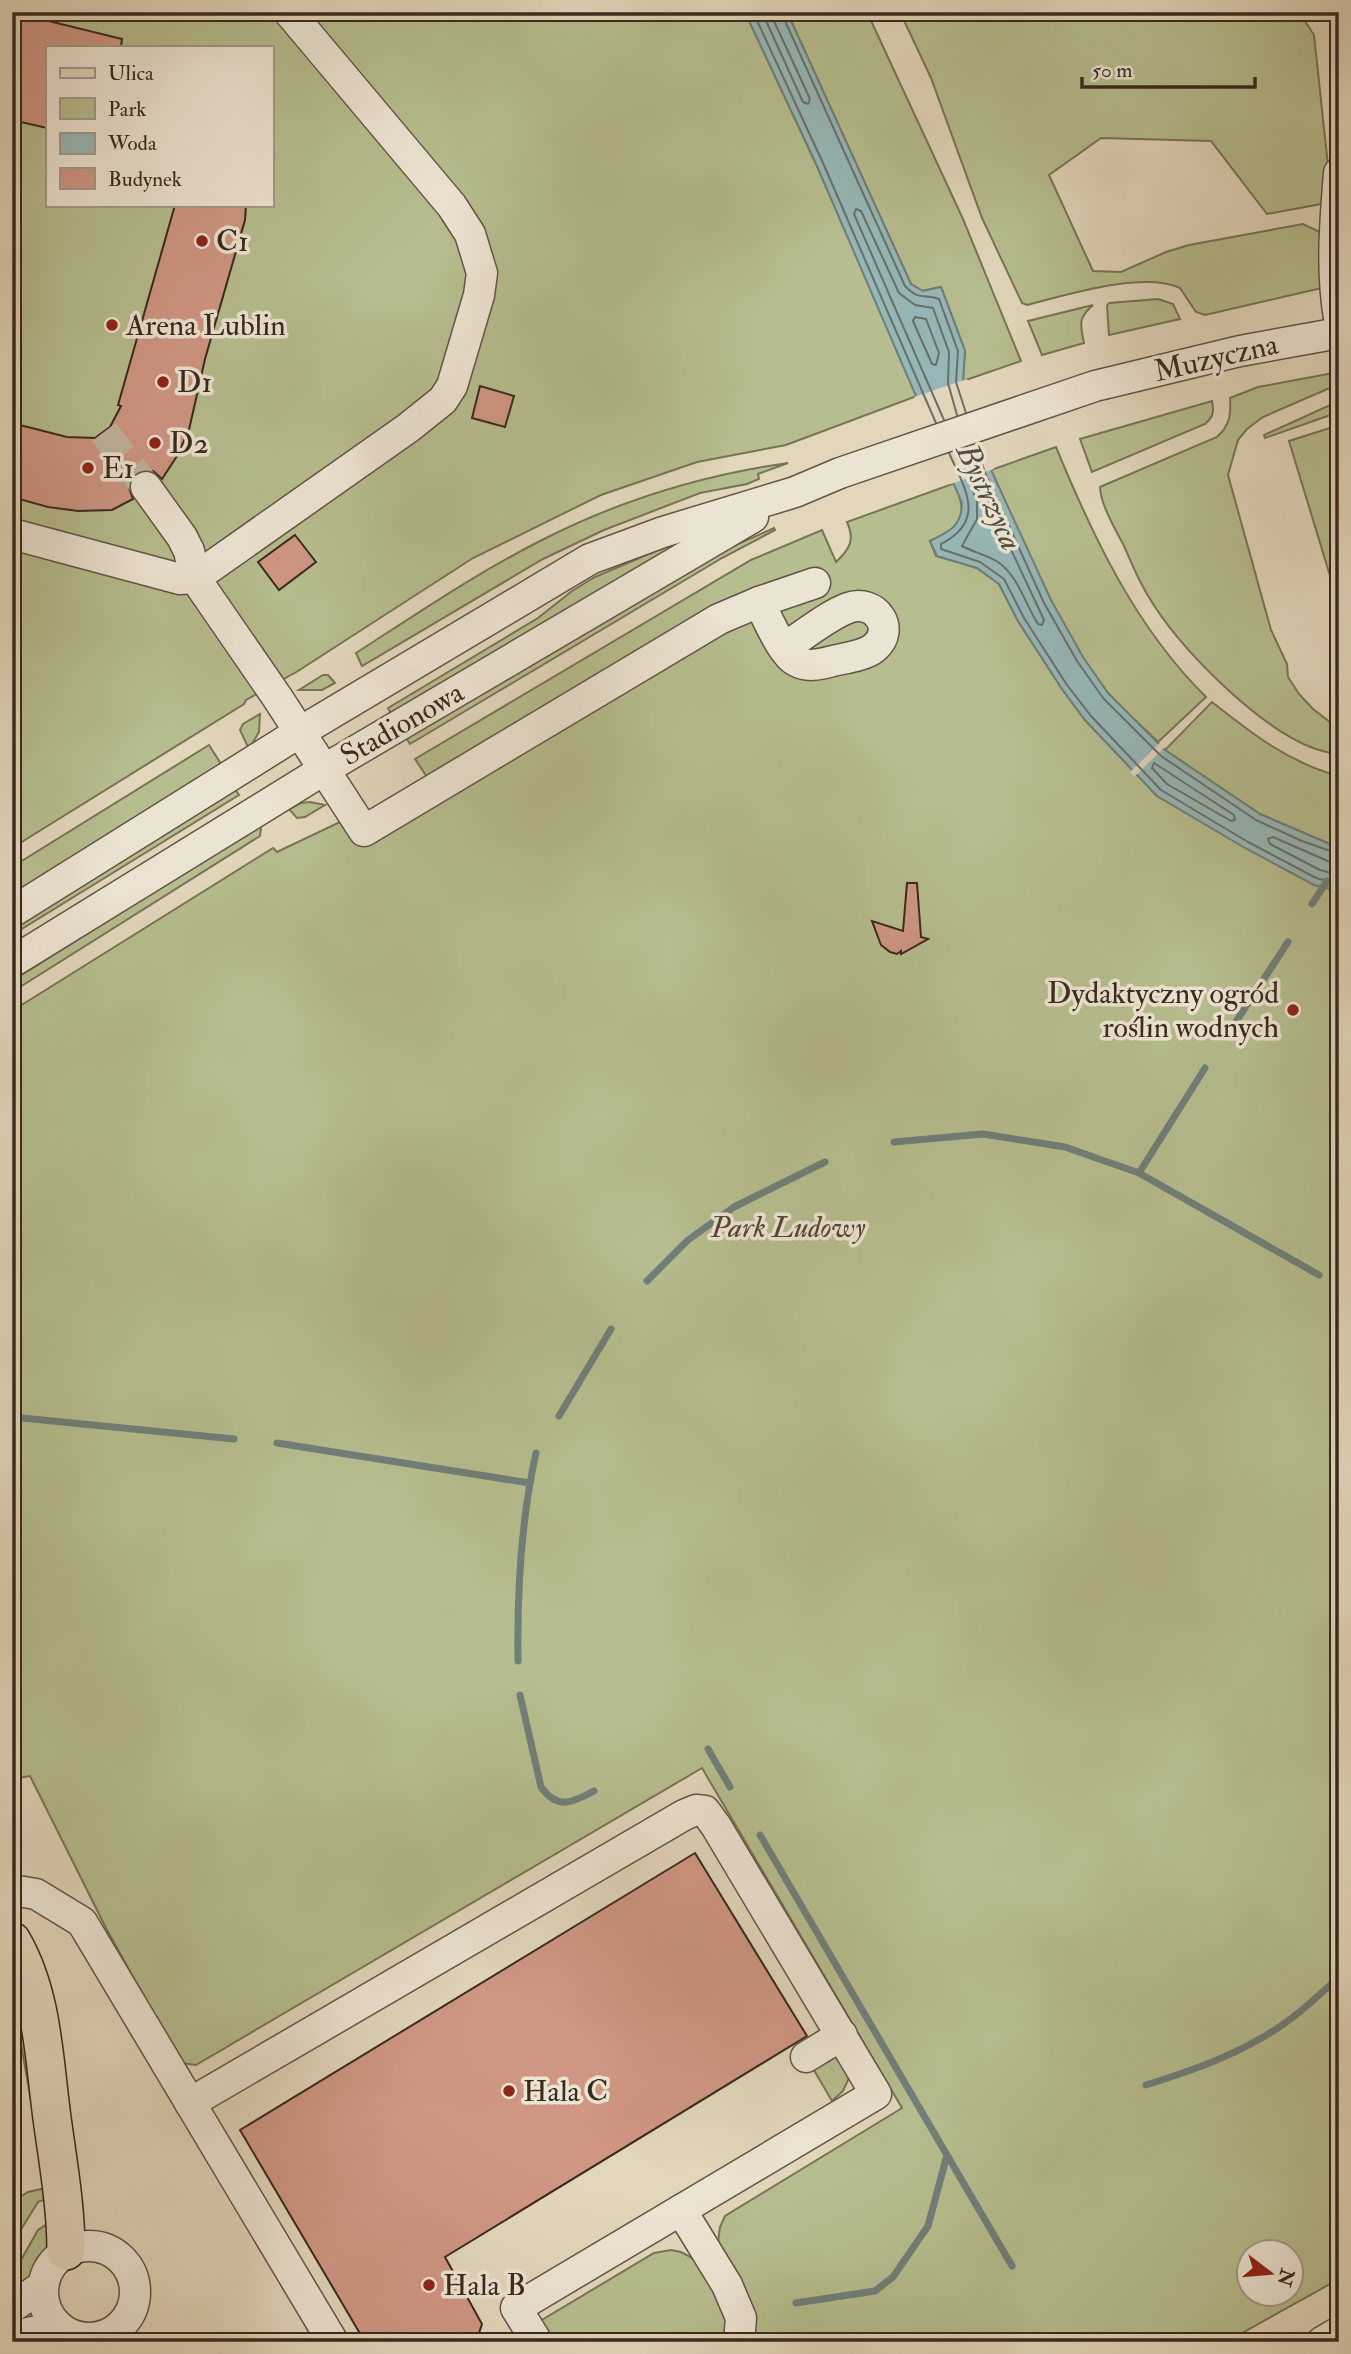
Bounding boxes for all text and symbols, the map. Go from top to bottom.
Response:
legend [46,46,273,206]
scale bar [1082,46,1255,90]
text: 50 m [1092,57,1133,84]
text: Ulica [108,60,154,87]
text: Park [108,96,146,123]
text: Woda [107,130,157,157]
text: Budynek [108,166,182,193]
place label: C1 [216,223,249,260]
marker: C1 [194,233,210,249]
place label: Arena Lublin [125,307,286,344]
marker: Arena Lublin [104,317,120,333]
street label: Muzyczna [1150,326,1282,390]
place label: D1 [177,364,212,401]
marker: D1 [155,374,171,390]
place label: D2 [169,425,209,462]
marker: D2 [147,435,163,451]
water label: Bystrzyca [946,435,1031,557]
place label: E1 [102,450,134,487]
marker: E1 [80,460,96,476]
street label: Stadionowa [334,674,471,774]
place label: Dydaktyczny ogród roślin wodnych [1047,975,1279,1046]
marker: Dydaktyczny ogród roślin wodnych [1285,1002,1301,1018]
park label: Park Ludowy [710,1209,866,1246]
place label: Hala C [523,2073,608,2110]
marker: Hala C [501,2083,517,2099]
north arrow [1236,2238,1306,2308]
text: N [1271,2265,1300,2290]
place label: Hala B [443,2267,526,2304]
marker: Hala B [421,2277,437,2293]

